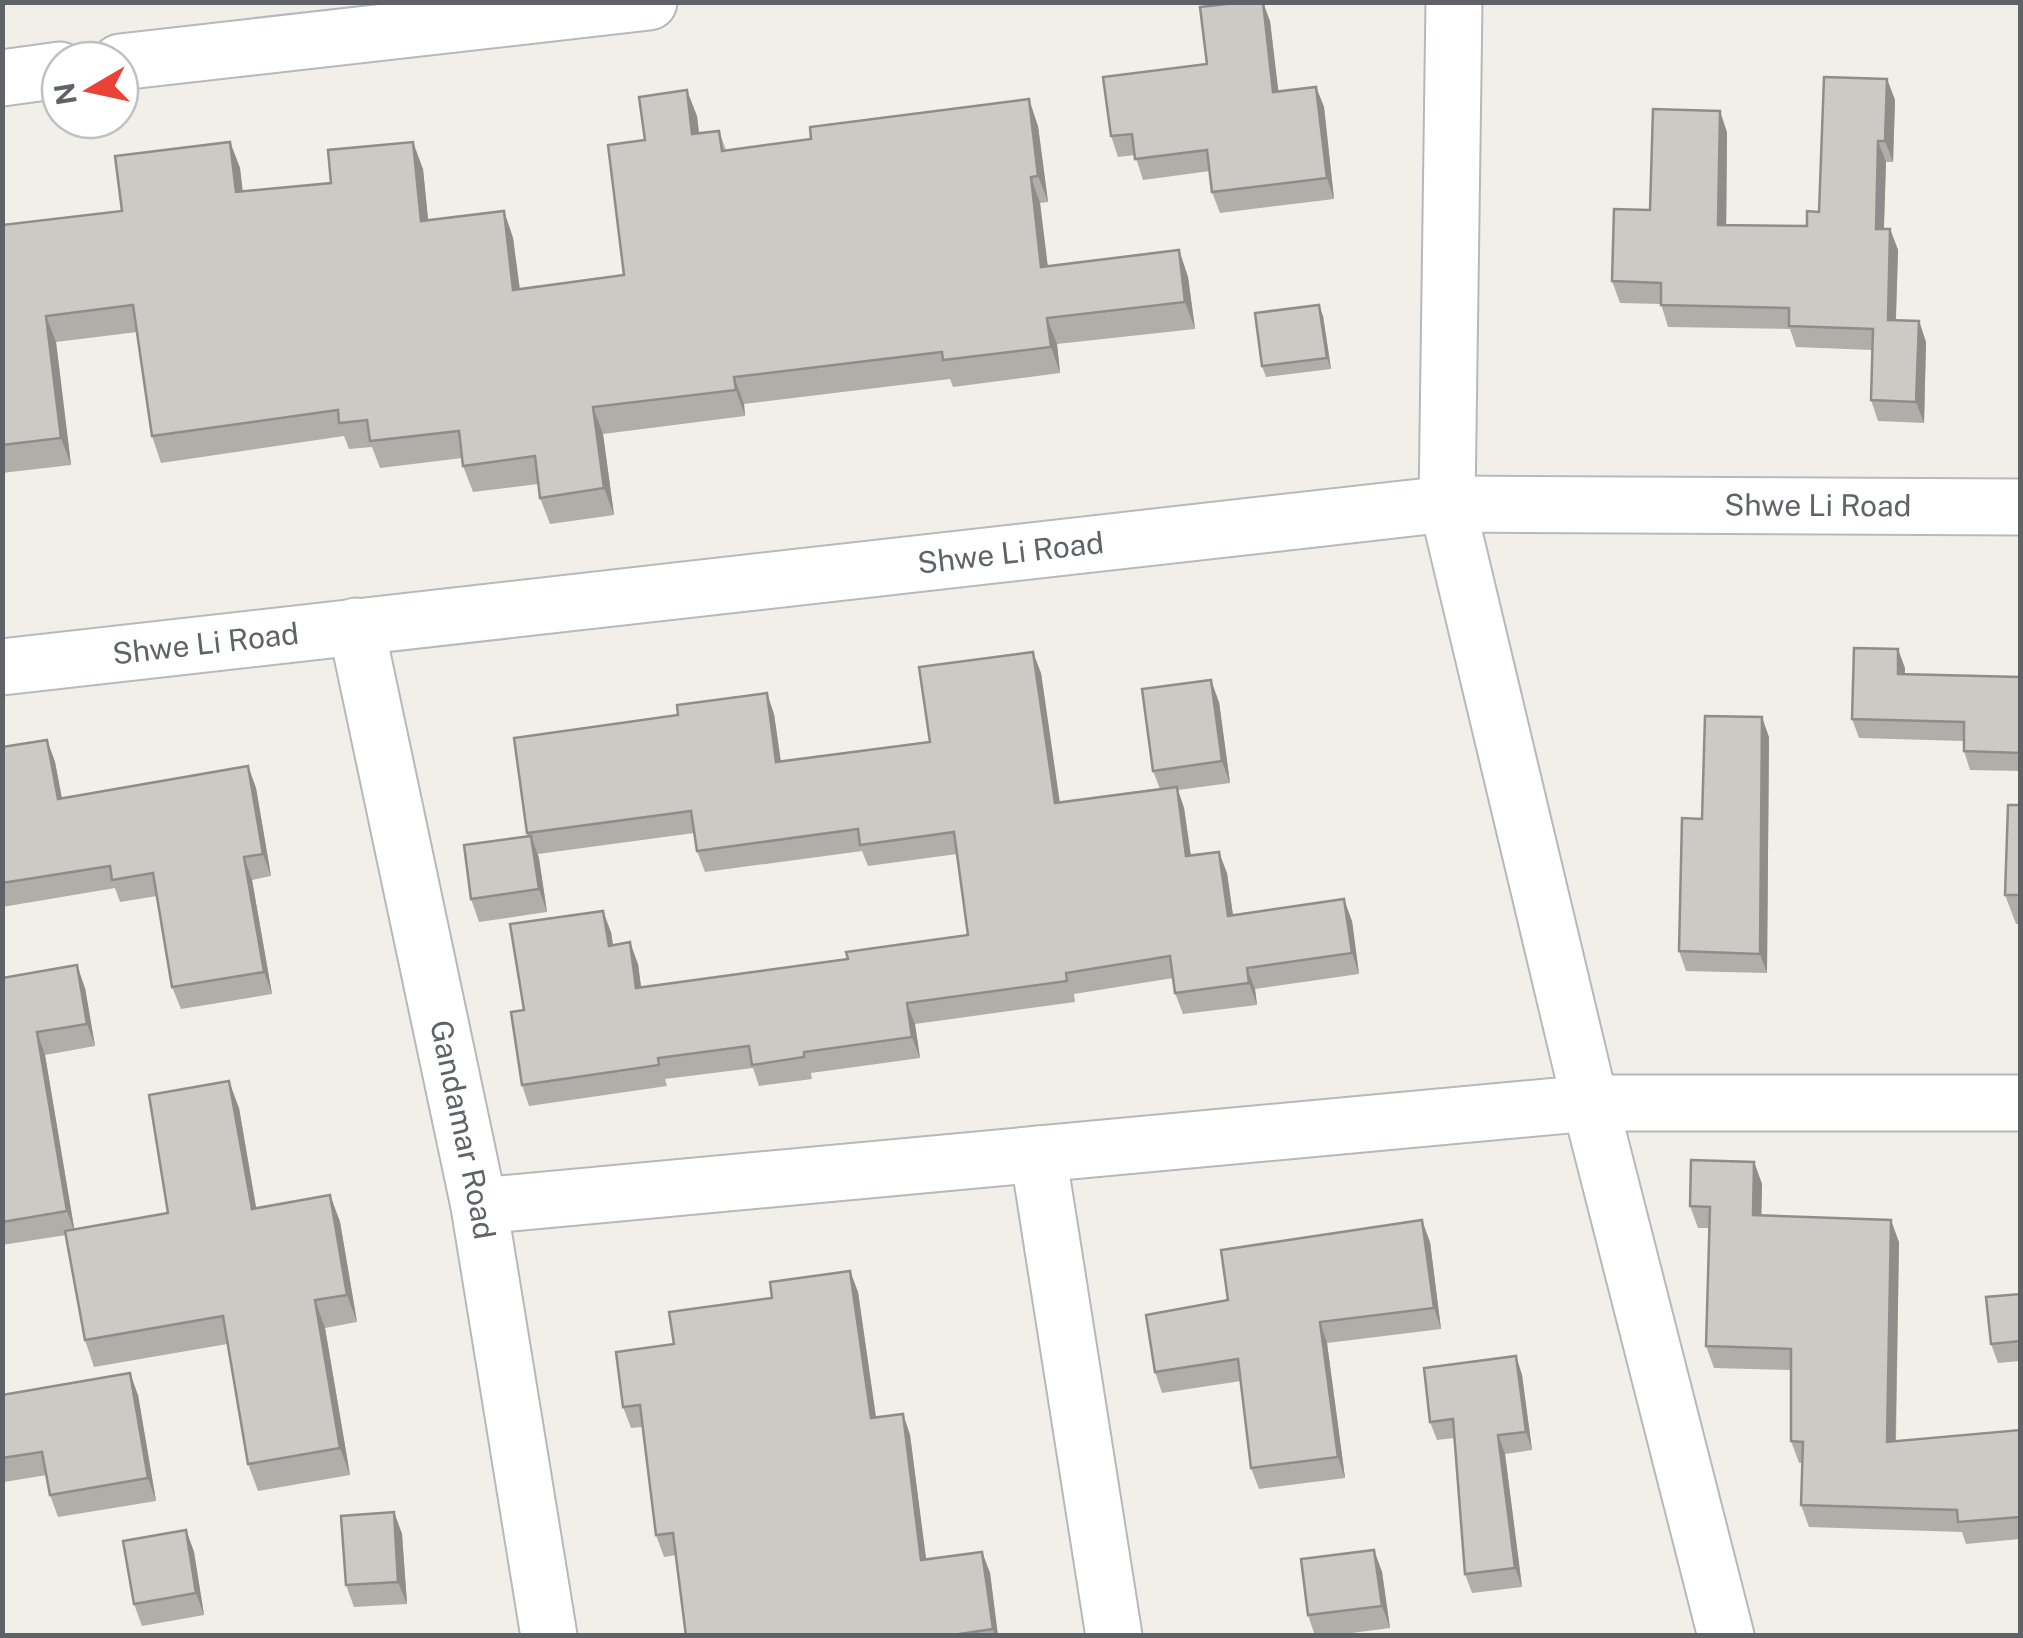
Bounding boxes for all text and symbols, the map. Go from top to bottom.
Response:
north arrow [40,40,140,140]
text: N [47,81,83,107]
street label: Shwe Li Road [1724,486,1912,523]
street label: Shwe Li Road [915,524,1106,581]
street label: Shwe Li Road [111,615,301,671]
street label: Gandamar Road [423,1017,503,1242]

